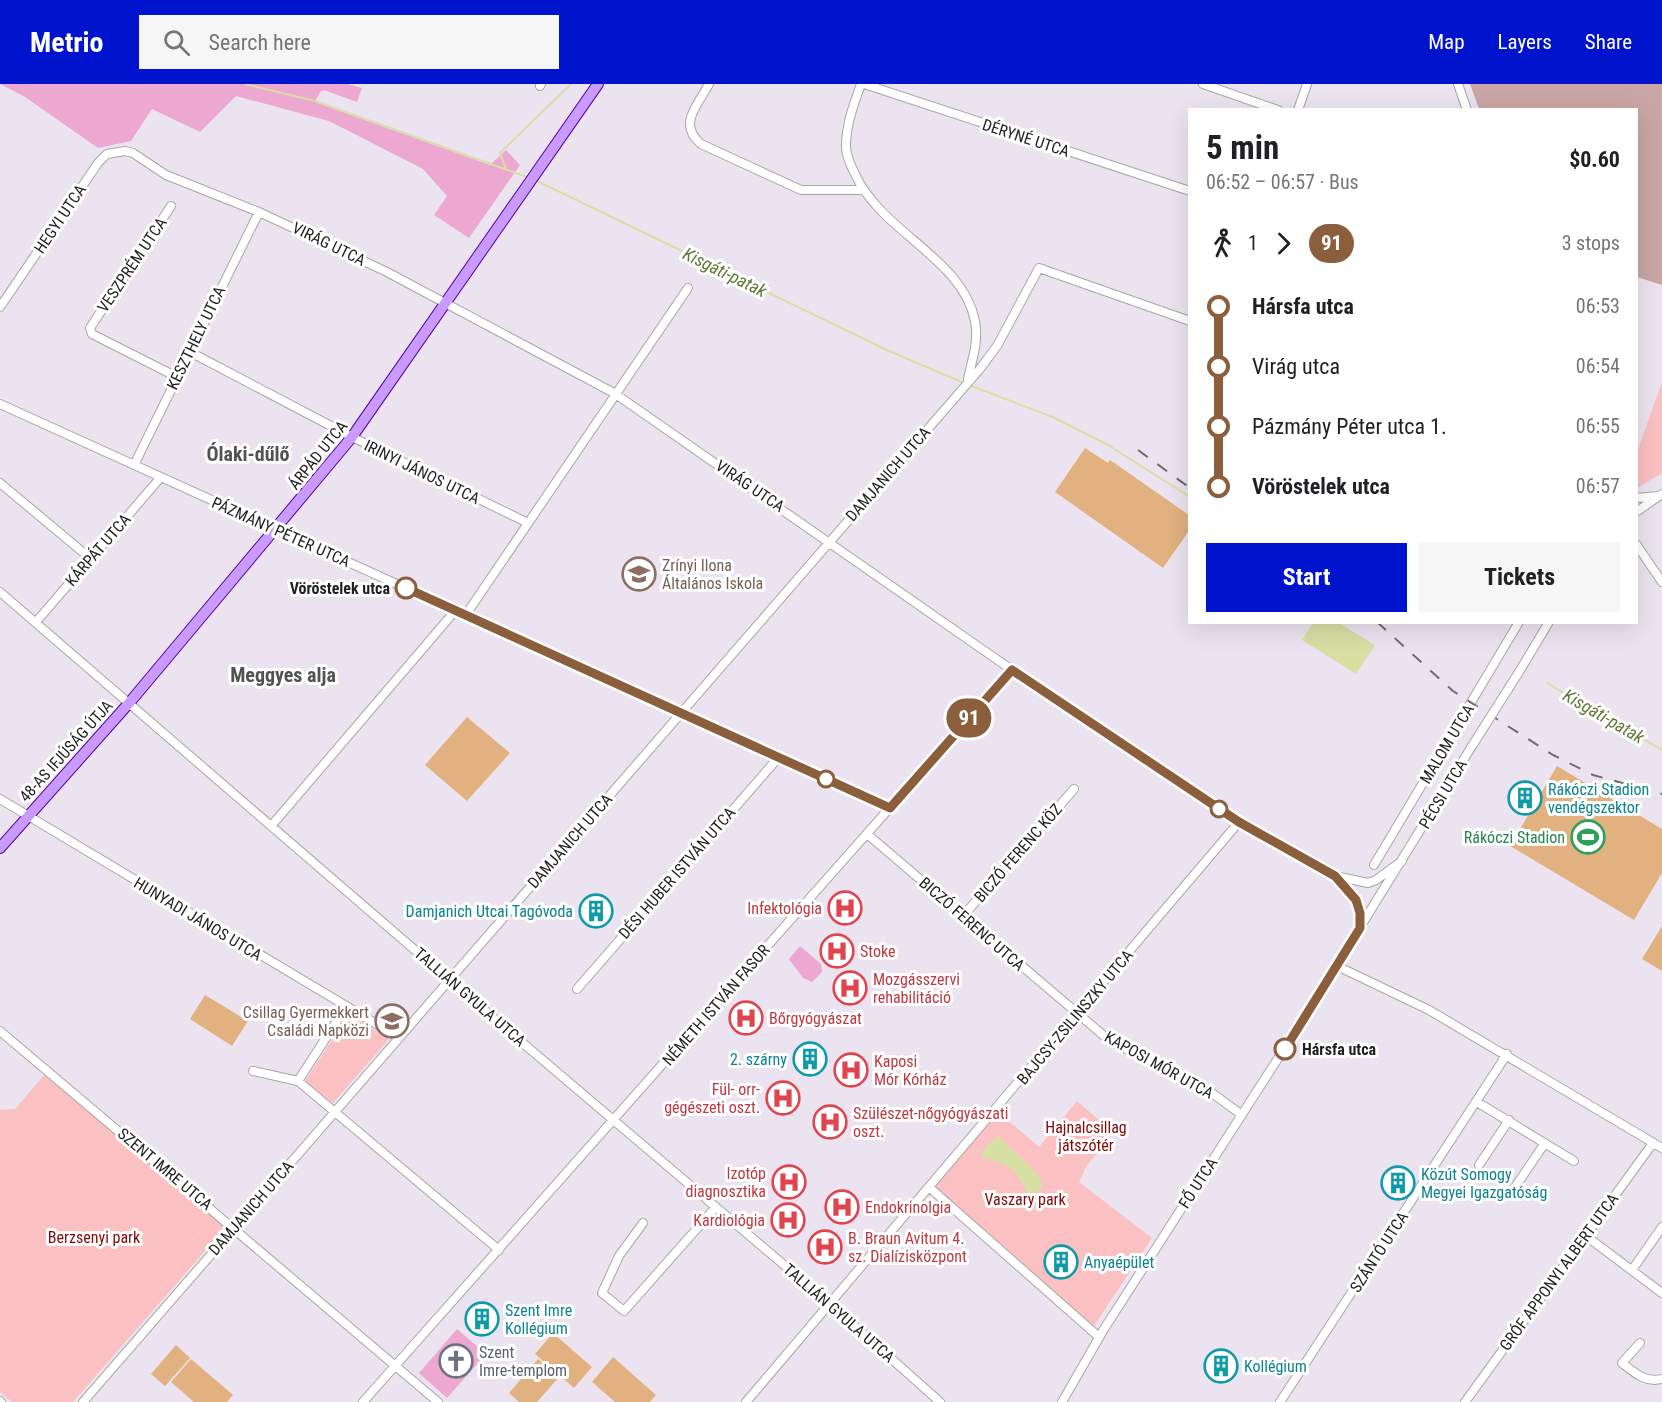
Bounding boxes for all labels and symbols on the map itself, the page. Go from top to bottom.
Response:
street label: DÉRYNÉ UTCA [980,115,1072,161]
street label: HEGYI UTCA [30,181,90,257]
street label: VESZPRÉM UTCA [93,214,171,316]
street label: VIRÁG UTCA [289,218,369,270]
water label: Kisgáti-patak [680,243,771,302]
street label: KESZTHELY UTCA [163,283,229,393]
street label: ÁRPÁD UTCA [285,417,351,493]
street label: DAMJANICH UTCA [842,423,934,525]
street label: IRINYI JÁNOS UTCA [361,436,483,508]
district label: Ólaki-dűlő [206,442,290,466]
street label: VIRÁG UTCA [712,456,788,516]
street label: PÁZMÁNY PÉTER UTCA [209,493,353,571]
street label: KÁRPÁT UTCA [61,510,135,590]
school or university icon: Zrínyi Ilona Általános Iskola [621,556,657,592]
place label: Zrínyi Ilona Általános Iskola [662,556,763,593]
marker: Vöröstelek utca [395,577,417,599]
place label: Vöröstelek utca [290,579,390,598]
district label: Meggyes alja [230,663,336,687]
water label: Kisgáti-patak [1560,684,1649,748]
street label: 48-AS IFJÚSÁG ÚTJA [15,696,117,806]
line badge: 91 [942,698,996,738]
street label: MALOM UTCA [1416,701,1478,787]
street label: PÉCSI UTCA [1415,756,1471,832]
unlabelled marker [817,770,835,788]
building icon: Rákóczi Stadion vendégszektor [1507,780,1543,816]
place label: Rákóczi Stadion vendégszektor [1548,780,1649,817]
street label: DAMJANICH UTCA [524,790,616,892]
street label: BICZÓ FERENC KÖZ [969,799,1066,906]
unlabelled marker [1210,800,1228,818]
street label: DÉSI HUBER ISTVÁN UTCA [615,803,739,943]
sports icon: Rákóczi Stadion [1570,819,1606,855]
place label: Rákóczi Stadion [1464,828,1565,847]
street label: BICZÓ FERENC UTCA [915,872,1029,975]
street label: HUNYADI JÁNOS UTCA [131,873,265,965]
hospital icon: Infektológia [827,890,863,926]
building icon: Damjanich Utcai Tagóvoda [578,893,614,929]
place label: Infektológia [747,899,822,918]
place label: Damjanich Utcai Tagóvoda [406,902,573,921]
hospital icon: Stoke [819,933,855,969]
street label: NÉMETH ISTVÁN FASOR [658,940,774,1069]
place label: Stoke [860,942,895,961]
street label: TALLIÁN GYULA UTCA [410,943,530,1051]
street label: BAJCSY-ZSILINSZKY UTCA [1013,946,1137,1088]
hospital icon: Mozgásszervi rehabilitáció [832,970,868,1006]
place label: Mozgásszervi rehabilitáció [873,970,960,1007]
hospital icon: Bőrgyógyászat [728,1000,764,1036]
place label: Csillag Gyermekkert Családi Napközi [243,1003,369,1040]
school or university icon: Csillag Gyermekkert Családi Napközi [374,1003,410,1039]
place label: Bőrgyógyászat [769,1009,862,1028]
street label: KAPOSI MÓR UTCA [1101,1026,1217,1103]
marker: Hársfa utca [1274,1038,1296,1060]
place label: Hársfa utca [1302,1040,1377,1059]
building icon: 2. szárny [792,1041,828,1077]
place label: 2. szárny [730,1050,787,1069]
hospital icon: Kaposi Mór Kórház [833,1052,869,1088]
place label: Kaposi Mór Kórház [874,1052,947,1089]
place label: Fül- orr- gégészeti oszt. [664,1080,760,1117]
hospital icon: Fül- orr- gégészeti oszt. [765,1080,801,1116]
hospital icon: Szülészet-nőgyógyászati oszt. [812,1104,848,1140]
place label: Szülészet-nőgyógyászati oszt. [853,1104,1008,1141]
park label: Hajnalcsillag játszótér [1045,1118,1127,1155]
street label: SZENT IMRE UTCA [114,1124,216,1214]
street label: FŐ UTCA [1174,1154,1221,1212]
street label: DAMJANICH UTCA [205,1157,297,1259]
place label: Izotóp diagnosztika [685,1164,766,1201]
hospital icon: Izotóp diagnosztika [771,1164,807,1200]
building icon: Közút Somogy Megyei Igazgatóság [1380,1165,1416,1201]
place label: Közút Somogy Megyei Igazgatóság [1421,1165,1547,1202]
hospital icon: Endokrinolgia [824,1189,860,1225]
street label: GRÓF APPONYI ALBERT UTCA [1495,1189,1622,1354]
park label: Vaszary park [984,1190,1066,1209]
place label: Endokrinolgia [865,1198,951,1217]
hospital icon: Kardiológia [770,1202,806,1238]
street label: SZÁNTÓ UTCA [1345,1208,1412,1296]
place label: Kardiológia [693,1211,765,1230]
park label: Berzsenyi park [48,1228,141,1247]
hospital icon: B. Braun Avitum 4. sz. Dialízisközpont [807,1229,843,1265]
place label: B. Braun Avitum 4. sz. Dialízisközpont [848,1229,967,1266]
building icon: Anyaépület [1043,1244,1079,1280]
place label: Anyaépület [1084,1253,1154,1272]
street label: TALLIÁN GYULA UTCA [779,1259,899,1367]
building icon: Szent Imre Kollégium [464,1301,500,1337]
place label: Szent Imre Kollégium [505,1301,572,1338]
church icon: Szent Imre-templom [438,1343,474,1379]
place label: Szent Imre-templom [479,1343,567,1380]
building icon: Kollégium [1203,1348,1239,1384]
place label: Kollégium [1244,1357,1307,1376]

